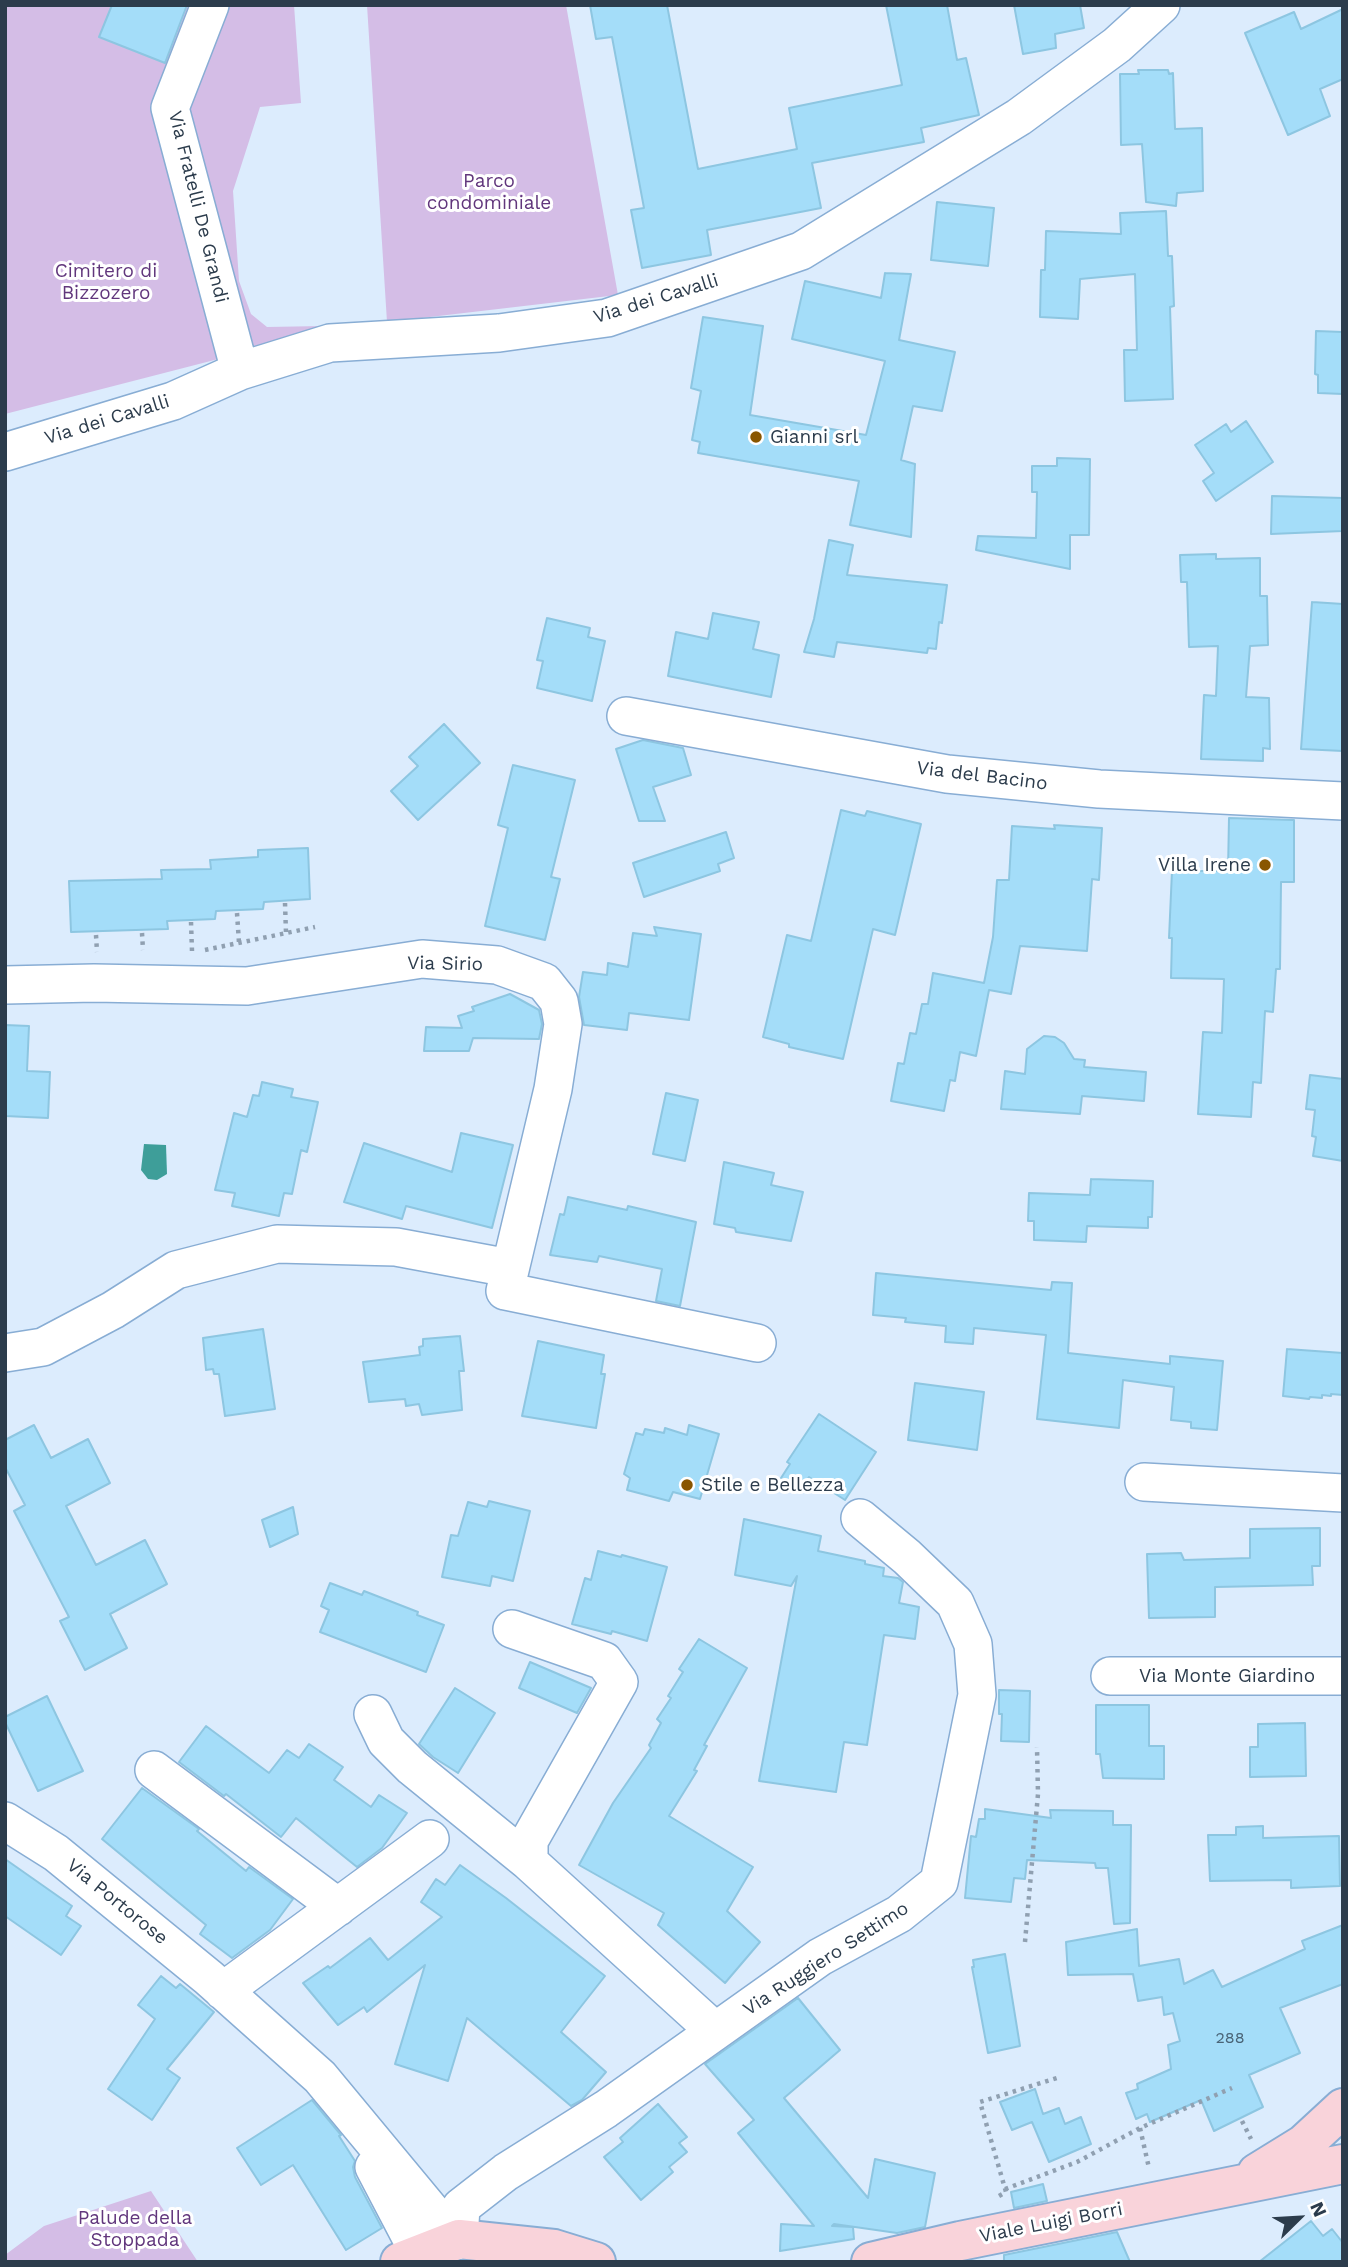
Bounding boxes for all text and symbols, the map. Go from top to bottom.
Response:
street label: Via Fratelli De Grandi [163,109,233,305]
park label: Parco condominiale [427,170,551,214]
park label: Cimitero di Bizzozero [55,260,157,304]
street label: Via dei Cavalli [591,269,721,329]
street label: Via dei Cavalli [42,390,172,450]
place label: Gianni srl [770,426,858,448]
marker: Gianni srl [748,429,764,445]
street label: Via del Bacino [915,757,1049,795]
place label: Villa Irene [1158,854,1251,876]
marker: Villa Irene [1257,857,1273,873]
street label: Via Sirio [407,952,483,976]
place label: Stile e Bellezza [701,1474,844,1496]
marker: Stile e Bellezza [679,1477,695,1493]
street label: Via Monte Giardino [1139,1665,1315,1687]
street label: Via Portorose [62,1854,172,1950]
street label: Via Ruggiero Settimo [739,1897,913,2021]
house number: 288 [1215,2028,1245,2048]
north arrow [1264,2183,1334,2253]
street label: Viale Luigi Borri [978,2198,1124,2248]
text: N [1305,2198,1332,2220]
park label: Palude della Stoppada [78,2207,192,2251]

